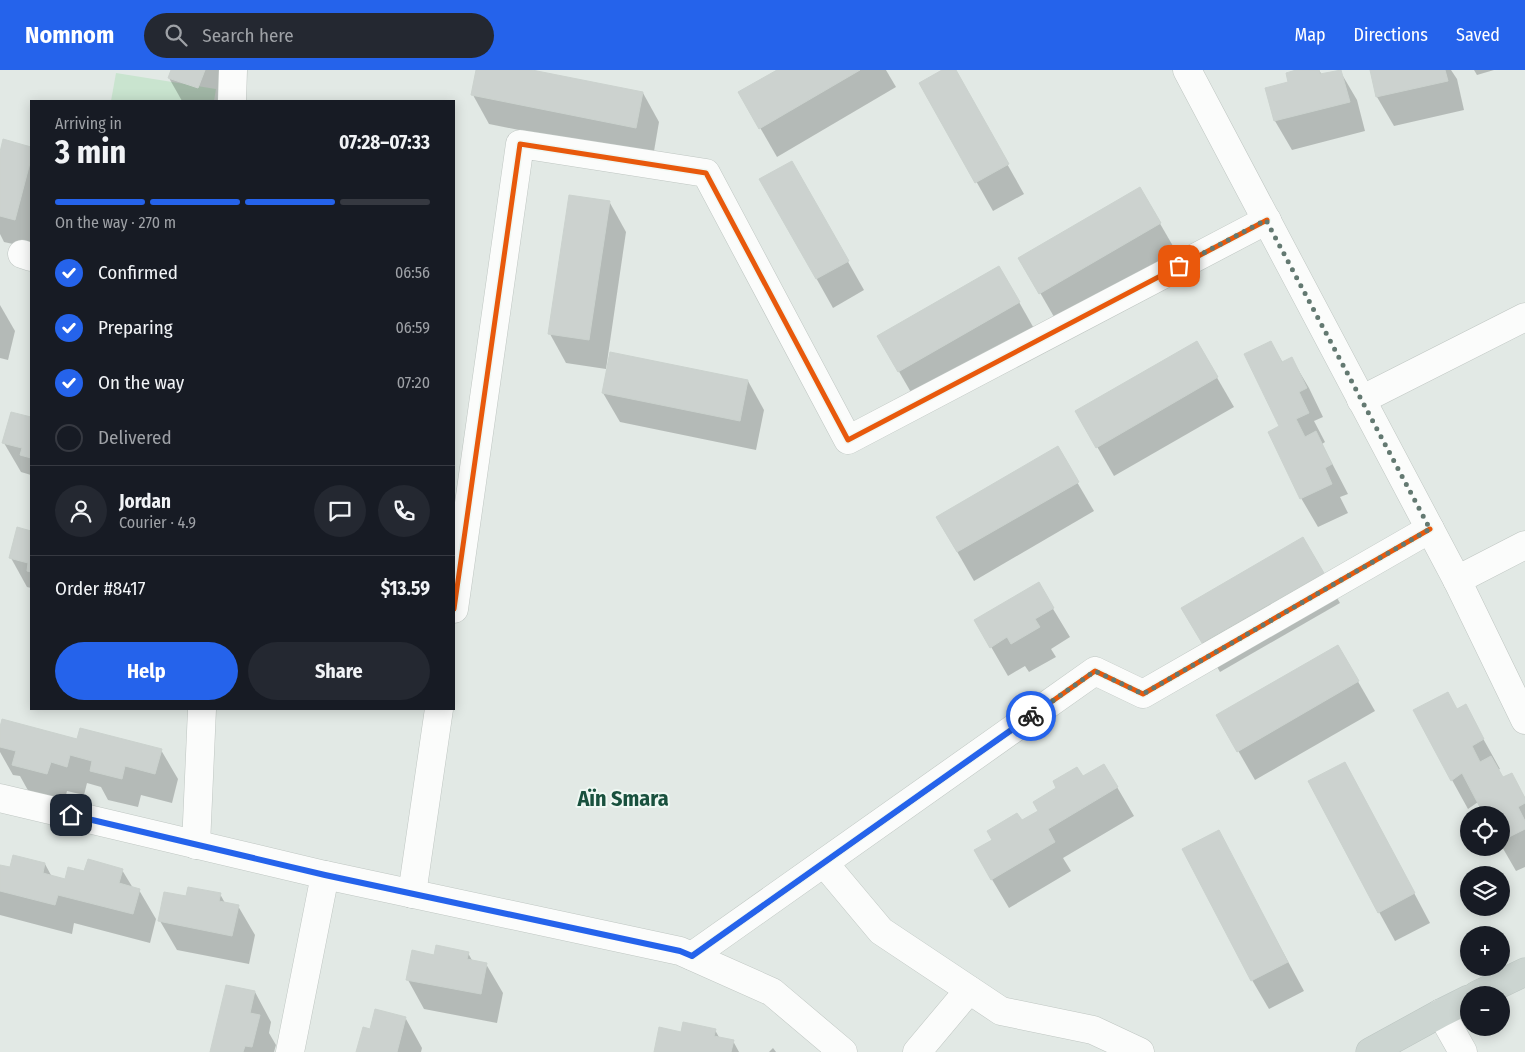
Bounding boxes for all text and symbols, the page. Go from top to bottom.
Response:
search box [144,13,494,58]
text: Nomnom [25,21,114,49]
icon: search [162,21,190,49]
text: Search here [202,24,294,47]
text: Map [1294,24,1326,46]
text: Directions [1354,24,1428,46]
text: Saved [1456,24,1500,46]
text: Arriving in [55,114,122,133]
text: 07:28–07:33 [339,131,430,154]
text: 3 min [55,133,126,171]
text: On the way · 270 m [55,213,176,232]
pin [1158,245,1200,287]
icon: bag [1165,252,1193,280]
icon: check [55,259,83,287]
text: Confirmed [98,261,178,284]
text: 06:56 [395,263,430,282]
icon: check [55,314,83,342]
text: Preparing [98,316,173,339]
text: 06:59 [395,318,430,337]
icon: check [55,369,83,397]
text: On the way [98,371,184,394]
text: 07:20 [397,373,430,392]
text: Delivered [98,426,172,449]
button: person [55,485,107,537]
button: chat [314,485,366,537]
button: phone [378,485,430,537]
text: Jordan [119,490,171,513]
text: Courier · 4.9 [119,513,196,532]
text: Order #8417 [55,577,145,600]
text: $13.59 [381,577,430,600]
button: Help [55,642,238,700]
button: Share [248,642,430,700]
courier [1006,691,1056,741]
icon: bike [1017,702,1045,730]
district label: Aïn Smara [576,785,669,812]
pin [50,794,92,836]
icon: home [57,801,85,829]
map controls [1460,806,1510,1036]
button: locate [1460,806,1510,856]
button: layers [1460,866,1510,916]
button: + [1460,926,1510,976]
button: − [1460,986,1510,1036]

